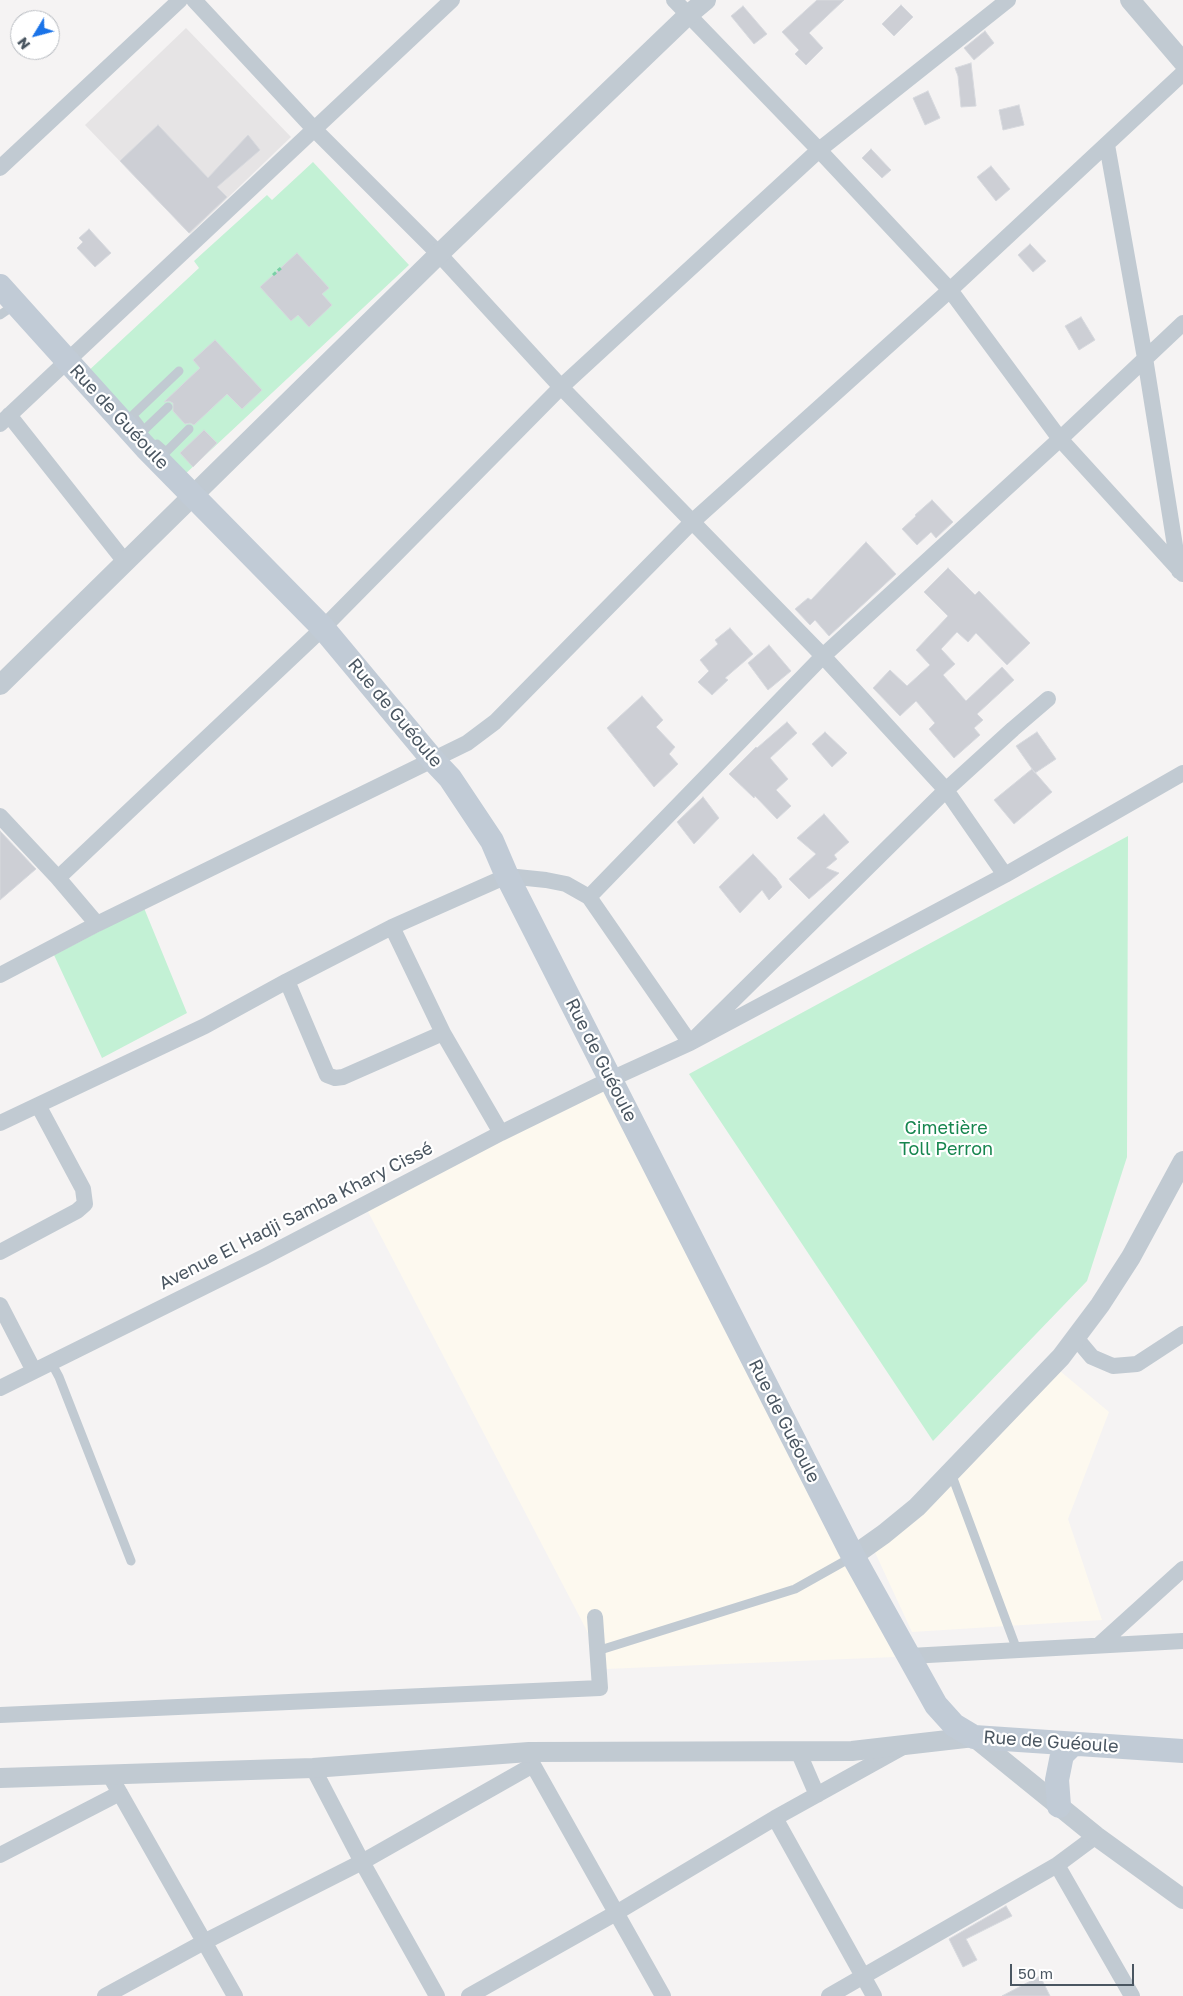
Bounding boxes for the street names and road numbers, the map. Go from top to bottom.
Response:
street label: Rue de Guéoule [65,360,173,474]
street label: Rue de Guéoule [343,654,447,772]
street label: Rue de Guéoule [561,995,641,1125]
street label: Avenue El Hadji Samba Khary Cissé [156,1137,436,1295]
street label: Rue de Guéoule [744,1356,824,1486]
street label: Rue de Guéoule [983,1727,1119,1757]

